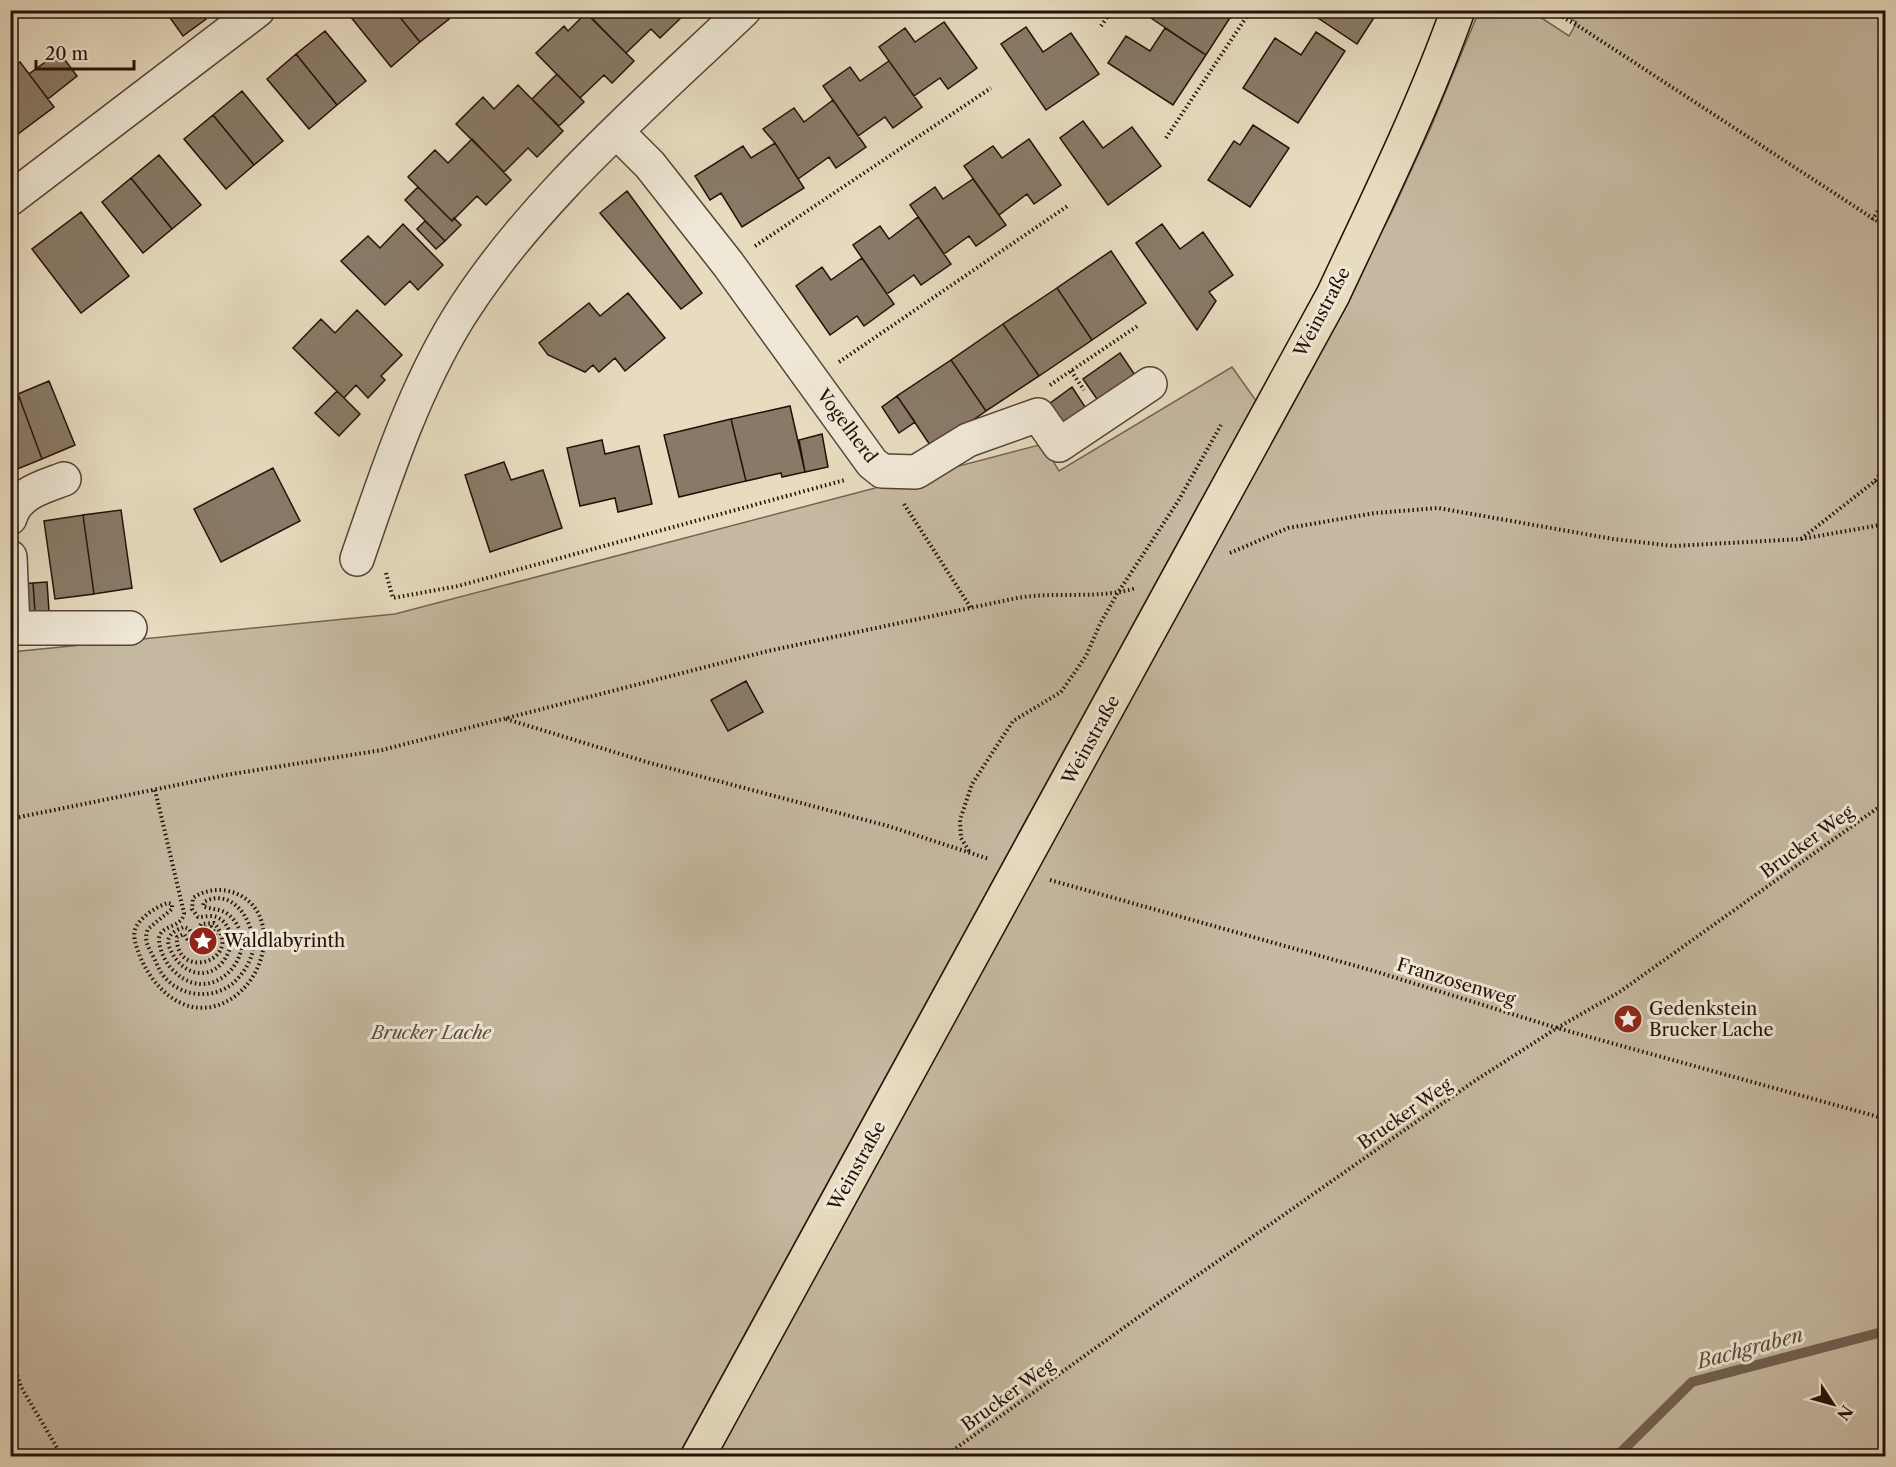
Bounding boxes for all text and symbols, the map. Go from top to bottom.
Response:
scale bar [36,33,134,71]
text: 20 m [45,43,89,65]
street label: Weinstraße [1289,263,1355,362]
street label: Vogelherd [811,384,882,467]
street label: Weinstraße [1057,692,1125,789]
street label: Brucker Weg [1756,801,1858,883]
place icon: Waldlabyrinth [187,925,219,957]
place label: Waldlabyrinth [223,930,345,952]
street label: Franzosenweg [1394,954,1518,1011]
place label: Gedenkstein Brucker Lache [1649,998,1774,1041]
place icon: Gedenkstein Brucker Lache [1612,1003,1644,1035]
park label: Brucker Lache [369,1022,492,1044]
street label: Brucker Weg [1354,1073,1457,1154]
street label: Weinstraße [823,1118,891,1215]
water label: Bachgraben [1692,1322,1806,1374]
street label: Brucker Weg [957,1354,1059,1436]
north arrow [1803,1374,1863,1434]
text: N [1833,1401,1857,1424]

